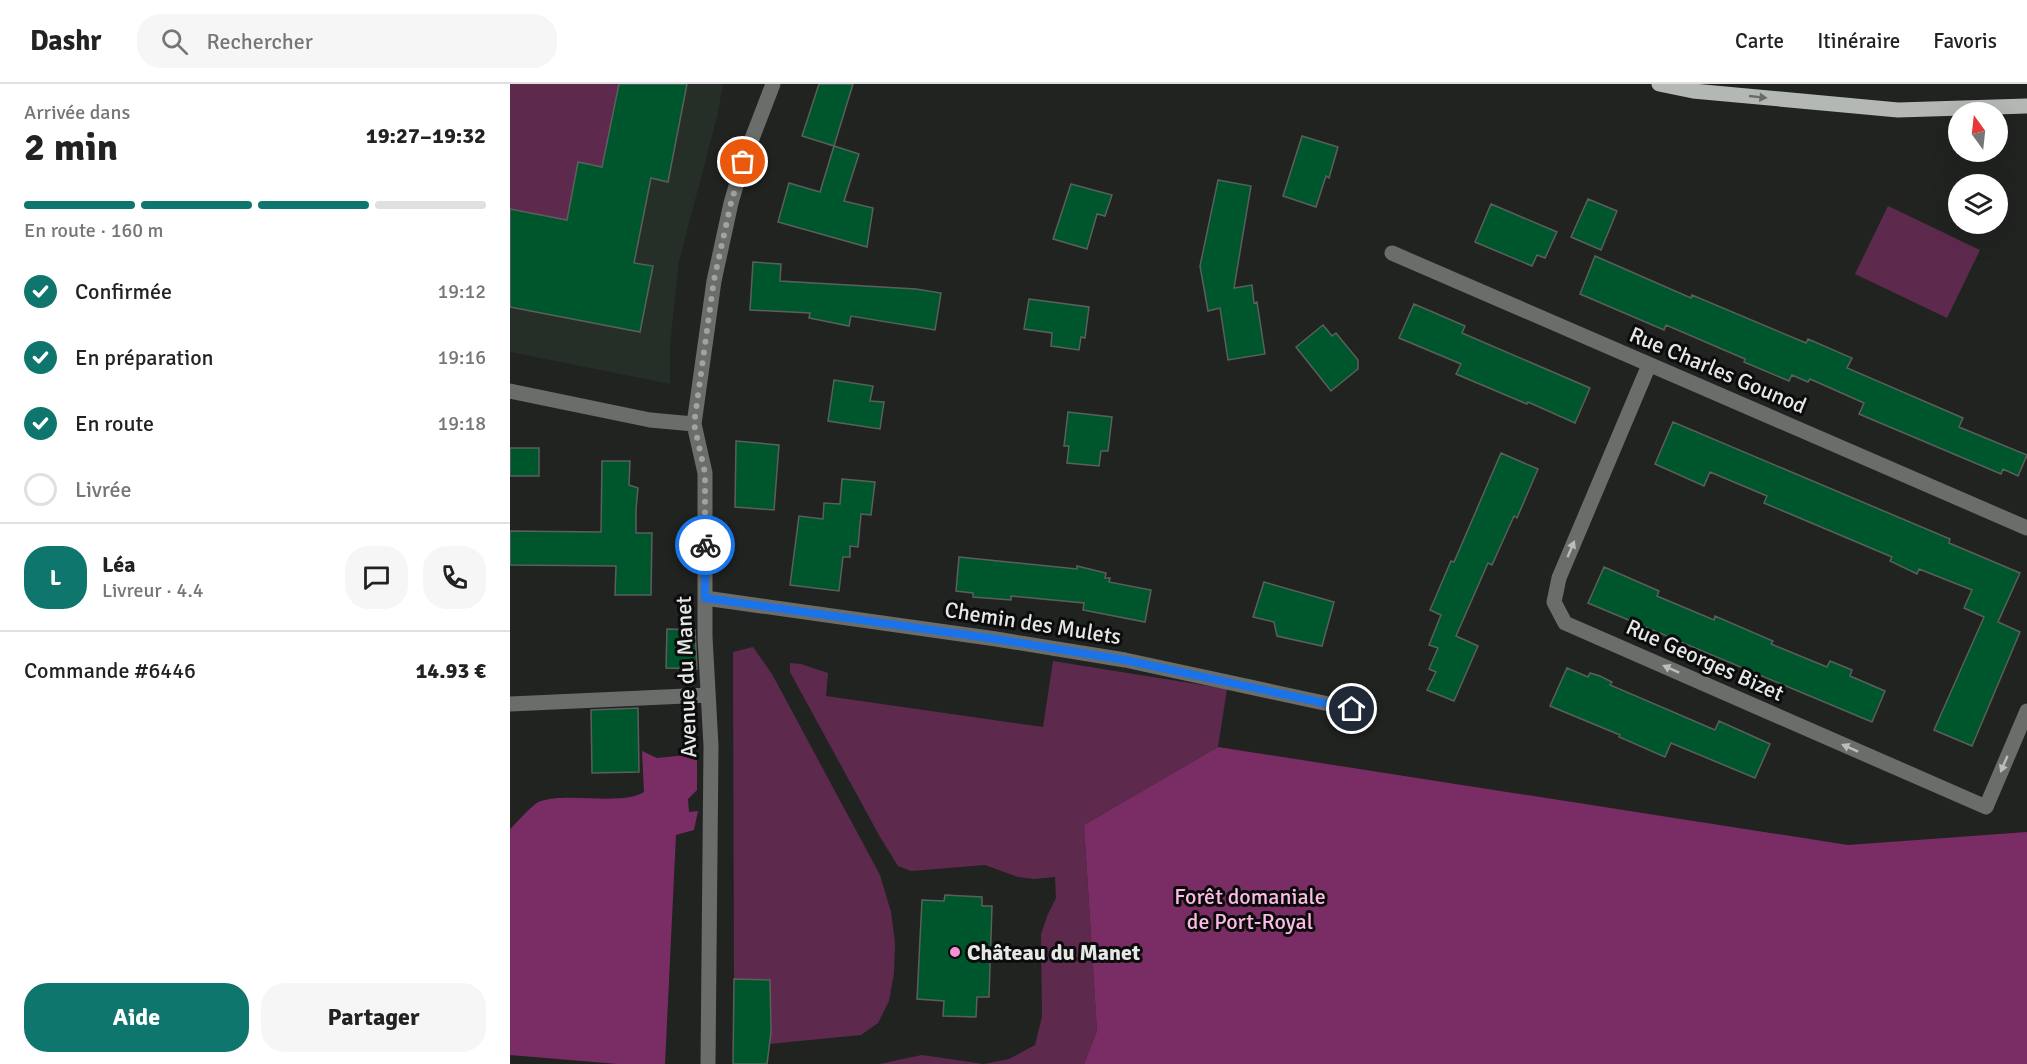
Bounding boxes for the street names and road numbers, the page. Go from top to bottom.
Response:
street label: Rue Charles Gounod [1626,321,1810,419]
street label: Avenue du Manet [670,595,702,758]
street label: Chemin des Mulets [943,596,1123,650]
street label: Rue Georges Bizet [1622,613,1788,707]

